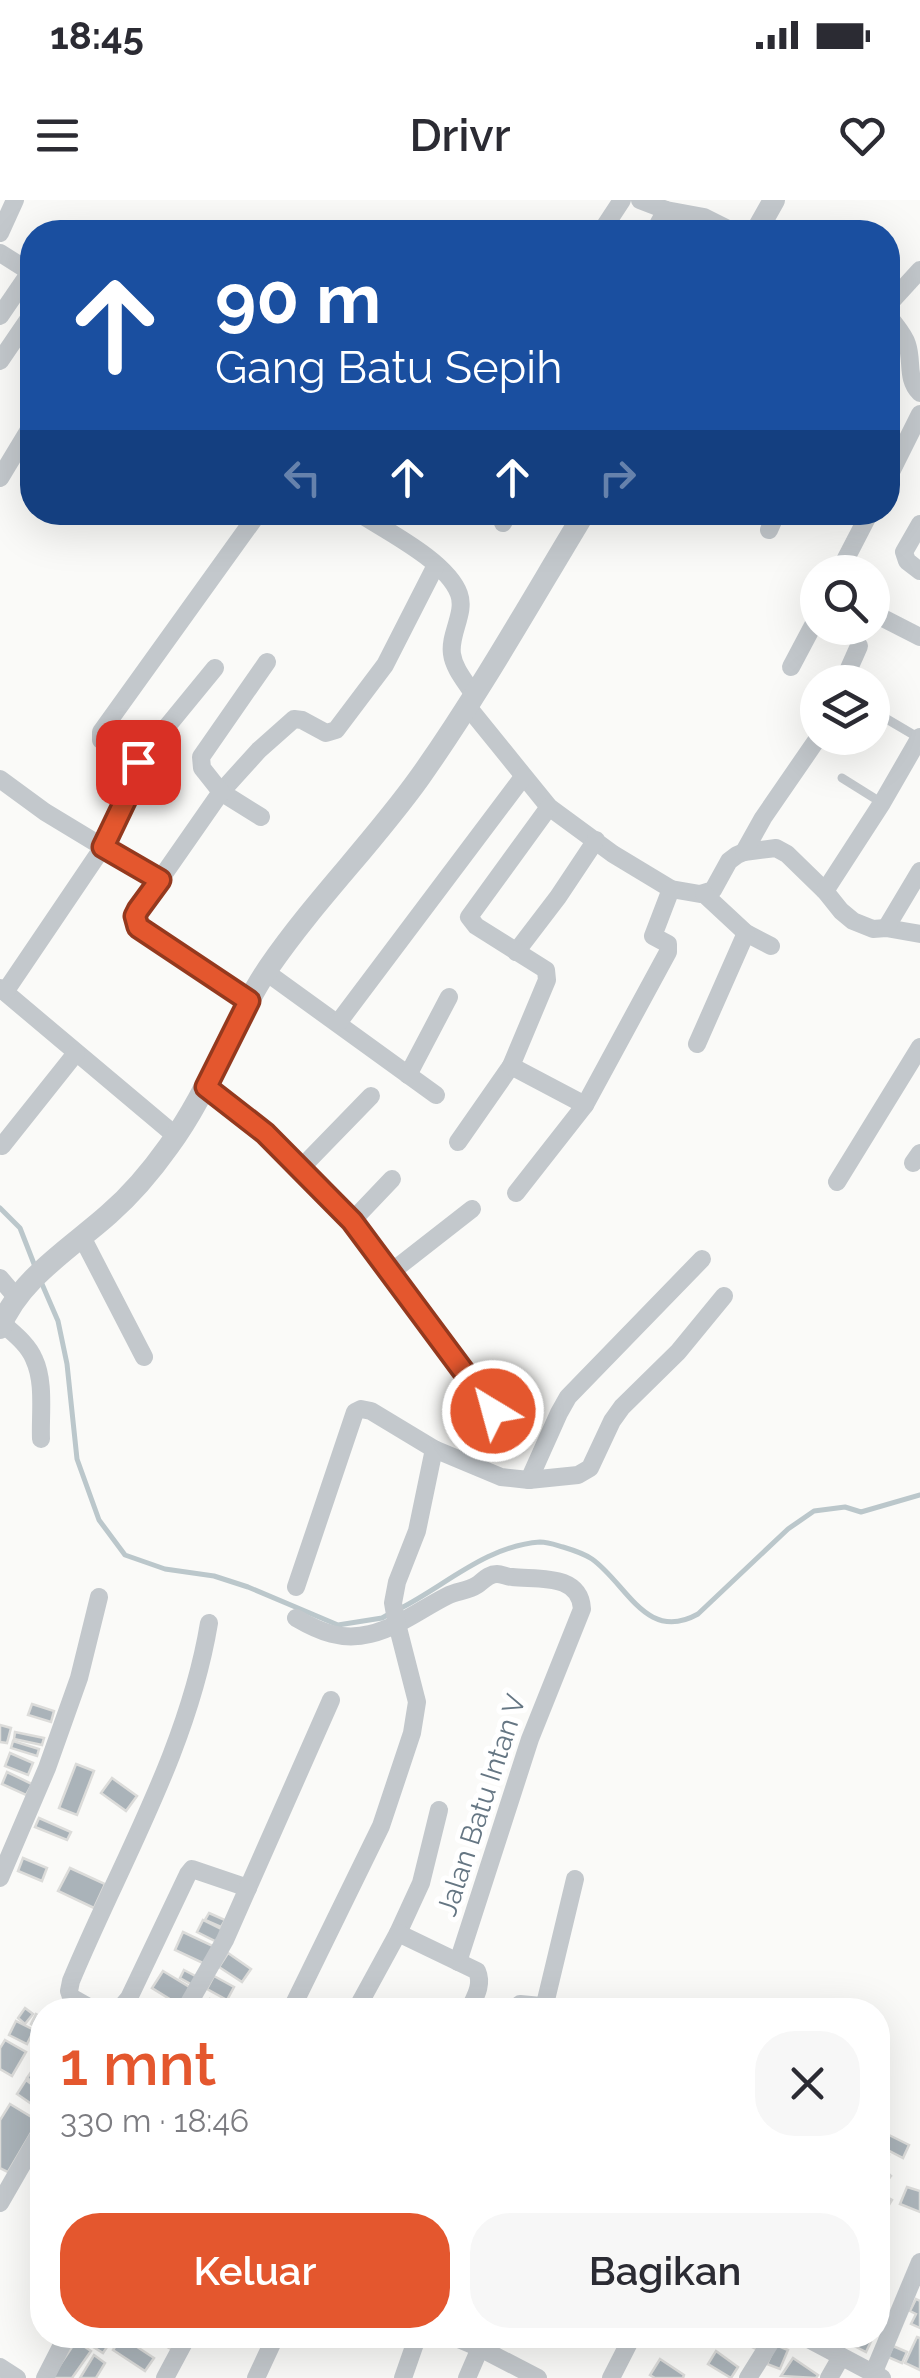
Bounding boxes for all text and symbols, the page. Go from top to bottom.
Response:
text: 18:45 [50,13,144,58]
icon: menu [30,108,85,163]
icon: heart [835,108,890,163]
text: Drivr [409,109,511,162]
text: 90 m [215,257,381,339]
icon: ahead [50,260,180,390]
text: Gang Batu Sepih [215,341,562,394]
icon: left [275,450,330,505]
icon: ahead [380,450,435,505]
icon: ahead [485,450,540,505]
icon: right [590,450,645,505]
map controls [800,555,890,755]
button: search [800,555,890,645]
button: layers [800,665,890,755]
pin [96,720,181,805]
icon: arrive [111,735,166,790]
position arrow [441,1359,545,1463]
street label: Jalan Batu Intan V [430,1690,533,1920]
text: 1 mnt [60,2029,216,2099]
button: close [755,2031,860,2136]
text: 330 m · 18:46 [60,2102,249,2139]
button: Keluar [60,2213,450,2328]
button: Bagikan [470,2213,860,2328]

